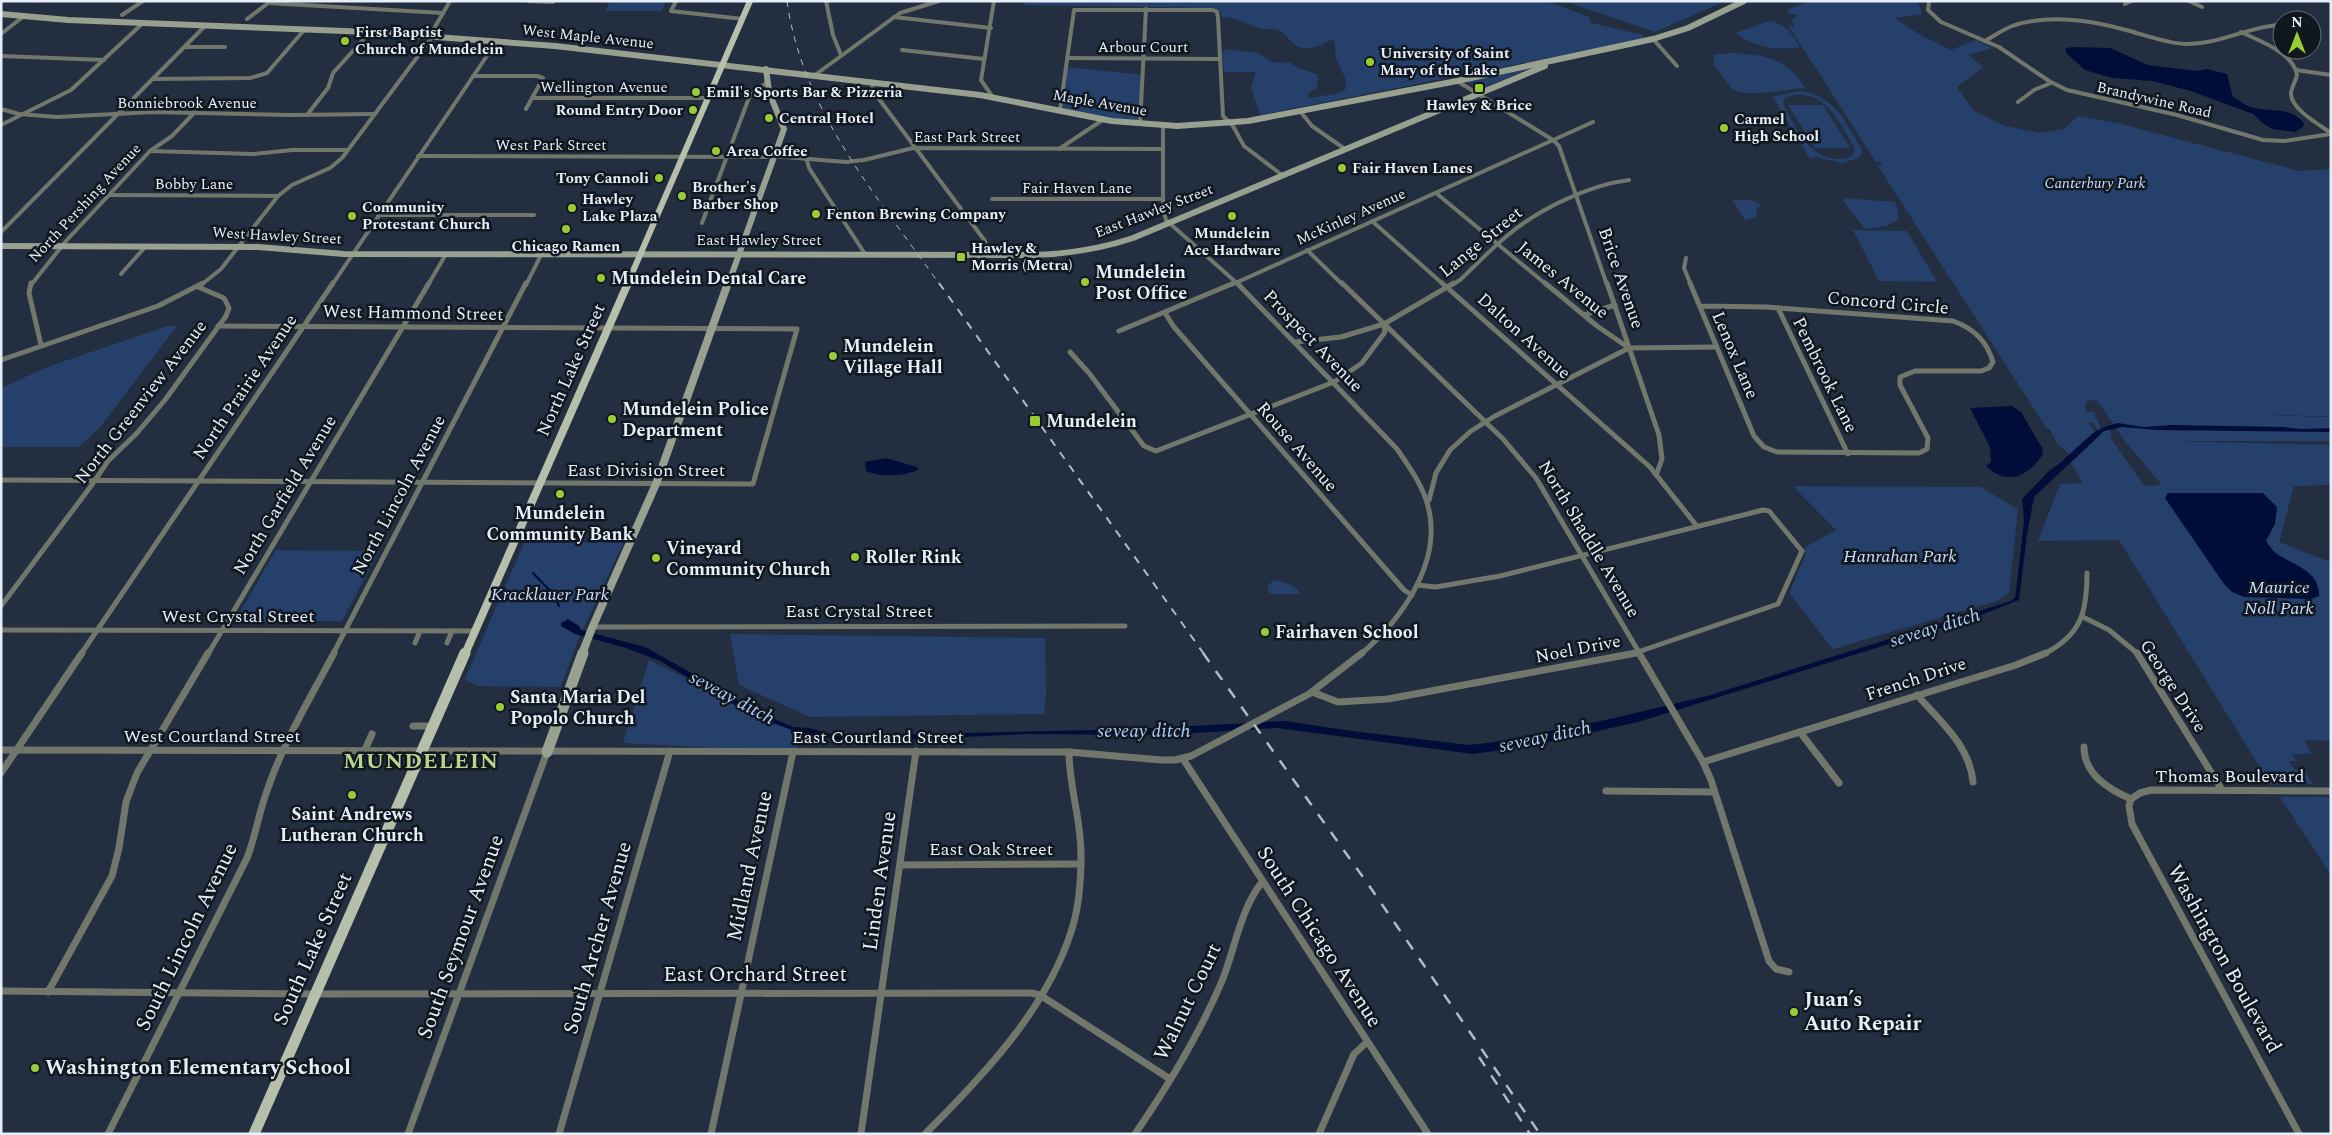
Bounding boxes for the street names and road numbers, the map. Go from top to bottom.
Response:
street label: West Maple Avenue [521,19,655,55]
street label: Arbour Court [1098,36,1188,59]
street label: Wellington Avenue [540,76,668,99]
street label: Brandywine Road [2094,76,2214,124]
street label: Maple Avenue [1051,83,1149,123]
street label: Bonniebrook Avenue [117,92,257,115]
street label: East Park Street [914,126,1020,149]
street label: West Park Street [495,134,607,157]
street label: North Pershing Avenue [23,138,147,268]
street label: Bobby Lane [155,173,233,196]
street label: Fair Haven Lane [1022,177,1132,200]
street label: East Hawley Street [1091,178,1217,244]
street label: McKinley Avenue [1293,183,1409,251]
street label: Lange Street [1433,200,1529,284]
street label: West Hawley Street [212,221,342,251]
street label: Brice Avenue [1591,224,1651,332]
street label: East Hawley Street [696,229,822,252]
street label: James Avenue [1511,235,1615,325]
street label: Prospect Avenue [1257,283,1369,399]
street label: Concord Circle [1826,284,1950,322]
street label: Dalton Avenue [1471,286,1577,386]
street label: West Hammond Street [322,298,504,328]
street label: North Lake Street [530,299,612,441]
street label: Lenox Lane [1704,307,1766,403]
street label: North Prairie Avenue [186,309,304,465]
street label: Pembrook Lane [1785,313,1865,437]
street label: North Greenview Avenue [68,314,214,490]
street label: Rouse Avenue [1250,396,1344,498]
street label: North Garfield Avenue [226,410,344,580]
street label: North Lincoln Avenue [345,410,453,580]
street label: North Shaddle Avenue [1531,455,1647,623]
street label: East Division Street [567,457,725,484]
street label: East Crystal Street [785,598,933,625]
street label: West Crystal Street [161,603,315,630]
street label: Noel Drive [1533,627,1623,671]
street label: George Drive [2133,634,2213,738]
street label: French Drive [1862,650,1970,708]
street label: West Courtland Street [123,723,301,750]
street label: East Courtland Street [792,724,964,751]
street label: Thomas Boulevard [2155,763,2305,790]
street label: Midland Avenue [718,788,782,944]
street label: Linden Avenue [854,809,906,953]
street label: South Seymour Avenue [409,830,513,1044]
street label: East Oak Street [929,836,1053,863]
street label: South Lincoln Avenue [127,837,247,1037]
street label: South Archer Avenue [555,838,641,1038]
street label: South Chicago Avenue [1248,840,1390,1034]
street label: Washington Boulevard [2159,859,2289,1059]
street label: South Lake Street [265,867,361,1031]
street label: Walnut Court [1146,938,1230,1066]
street label: East Orchard Street [663,959,847,991]

